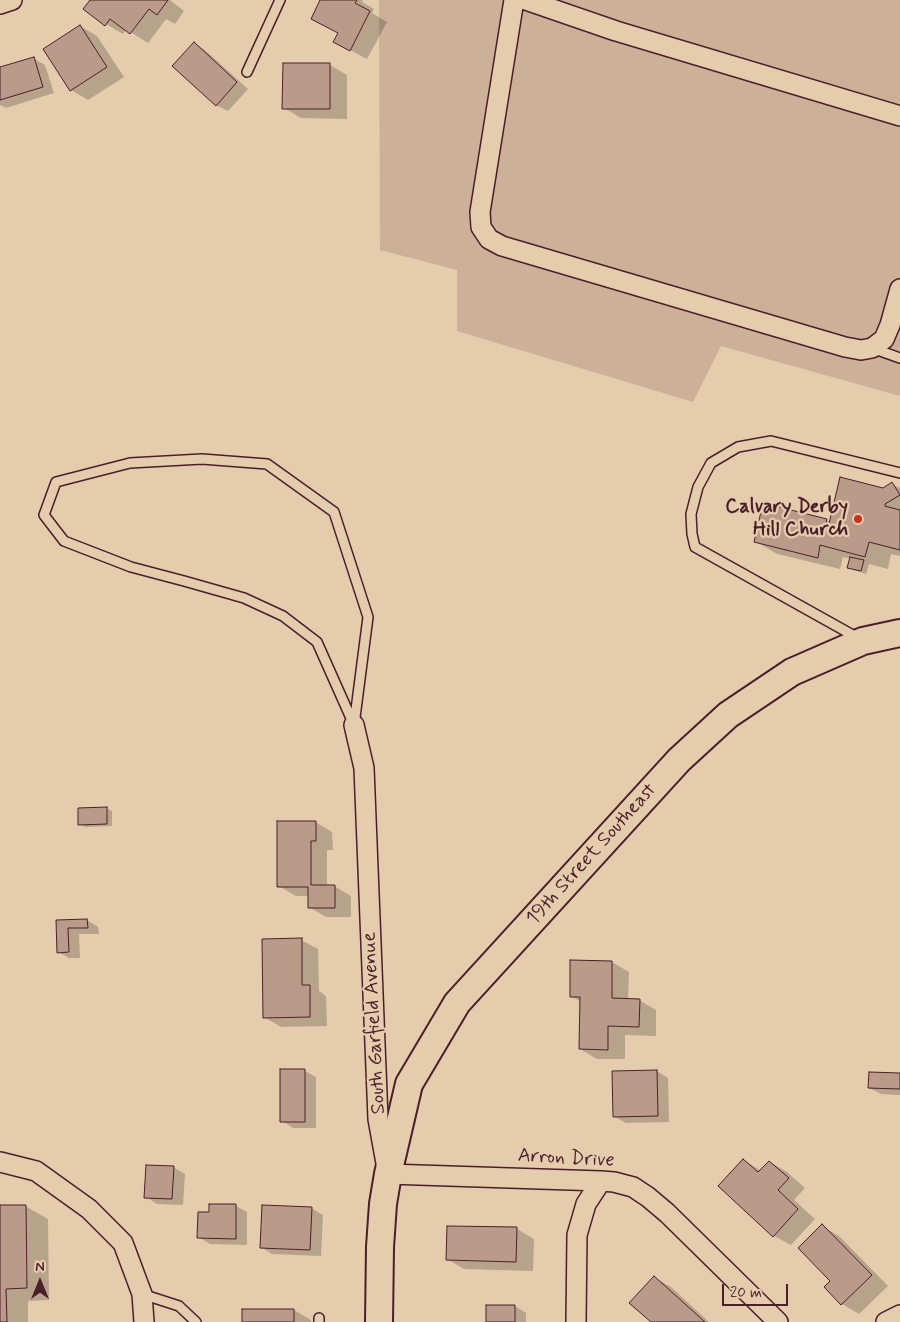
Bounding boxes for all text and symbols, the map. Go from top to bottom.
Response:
place label: Calvary Derby Hill Church [725,496,848,543]
marker: Calvary Derby Hill Church [852,513,864,525]
street label: 19th Street Southeast [522,779,662,931]
street label: South Garfield Avenue [358,931,392,1115]
street label: Arron Drive [517,1144,615,1174]
north arrow [15,1257,65,1307]
text: N [35,1258,45,1276]
scale bar [725,1274,791,1306]
text: 20 m [730,1283,762,1303]

